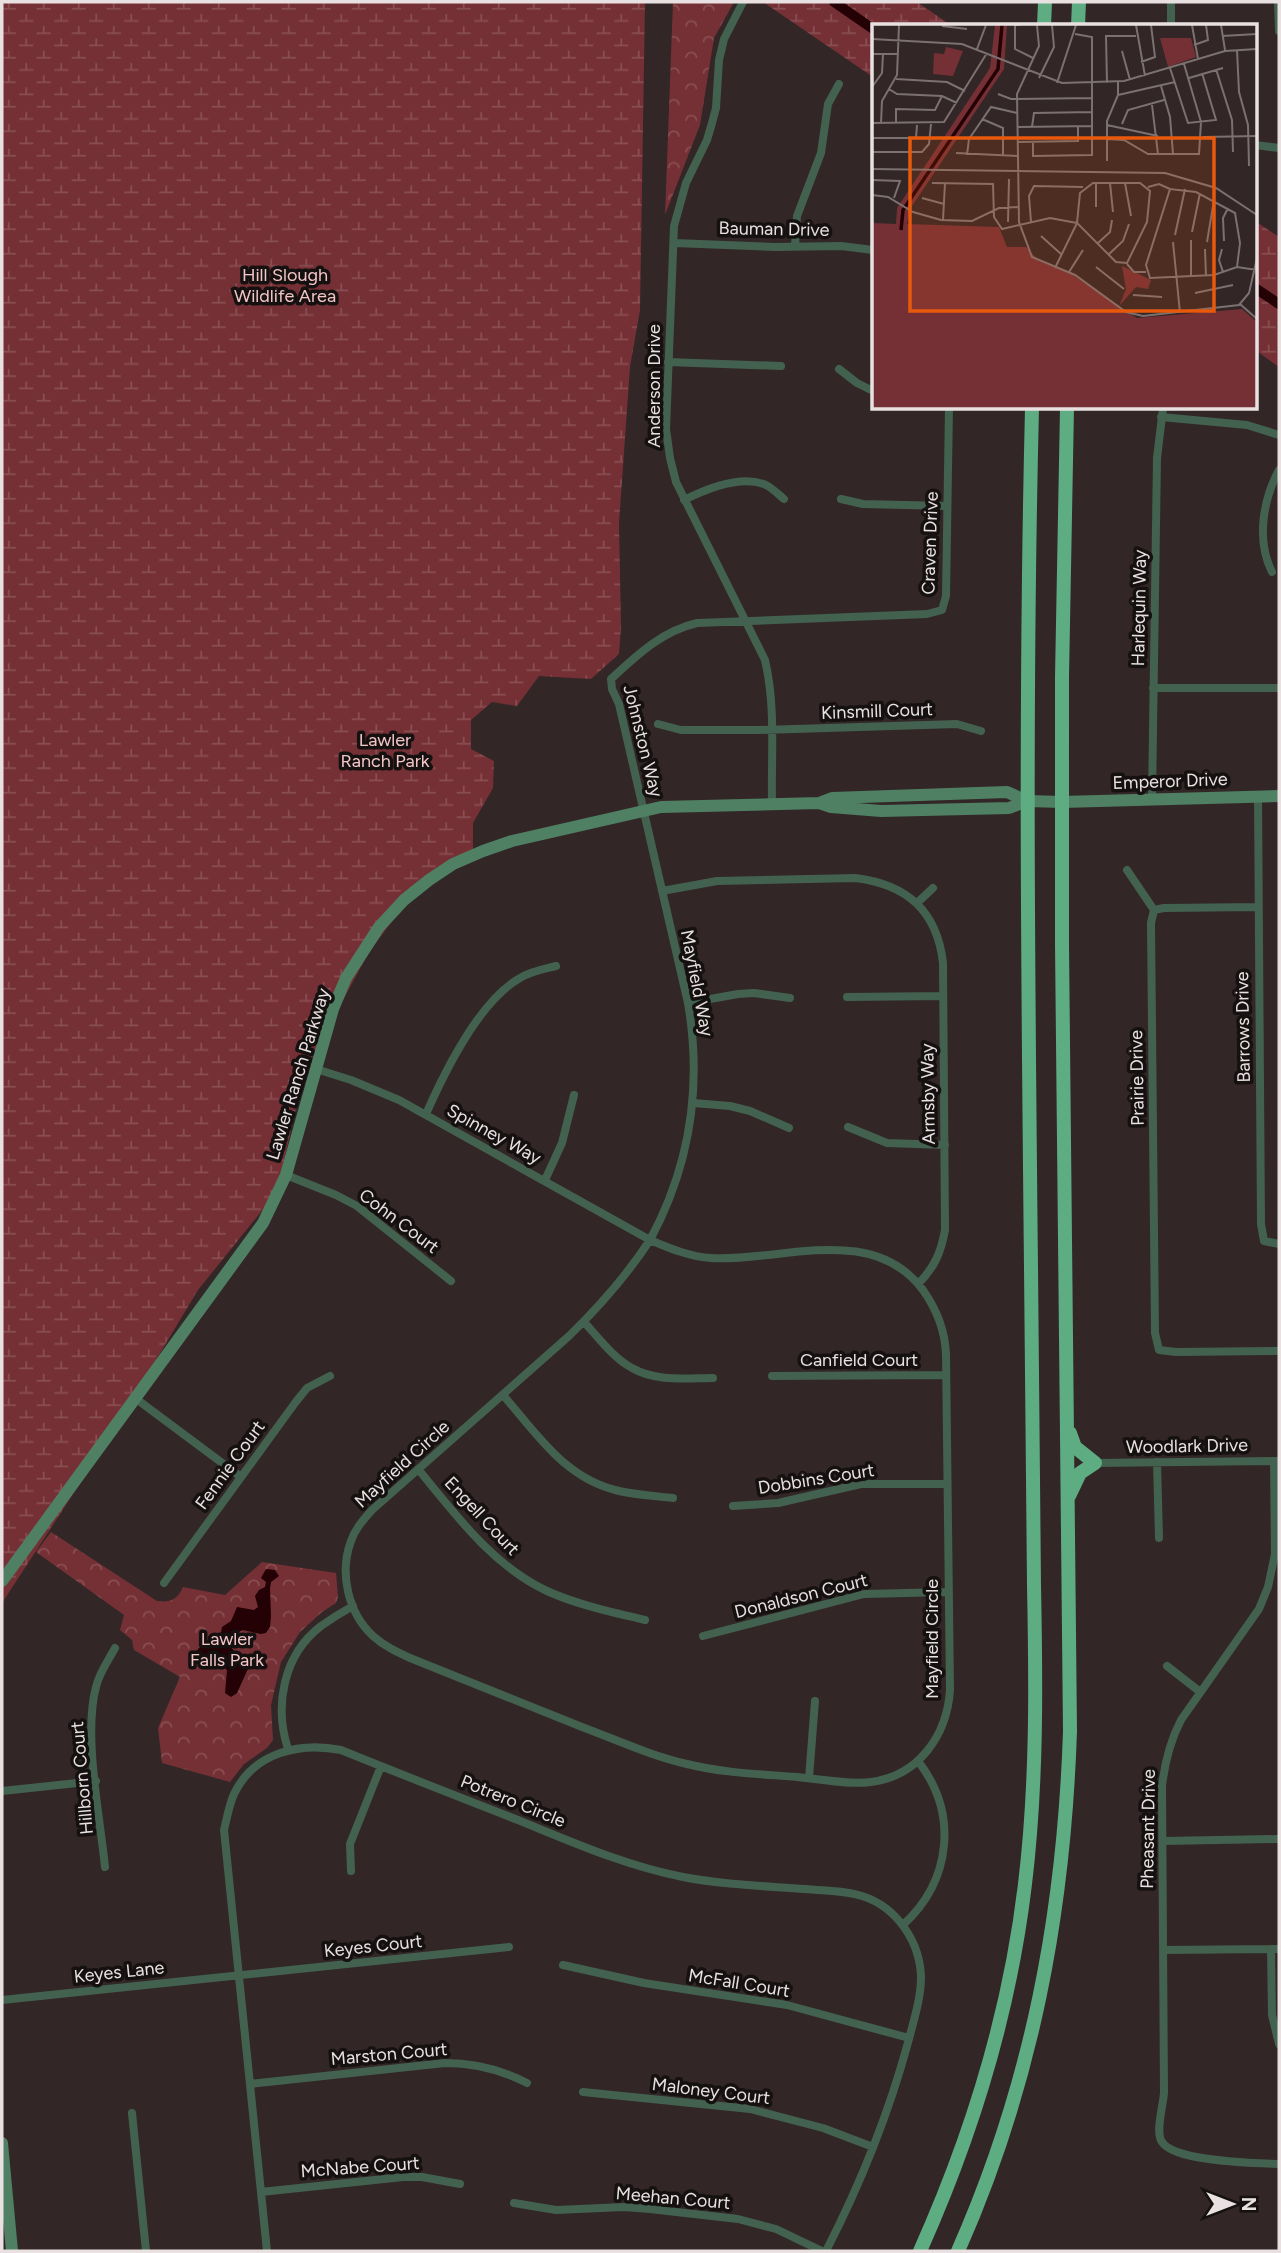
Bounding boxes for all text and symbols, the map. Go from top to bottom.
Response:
inset map [872,24,1256,410]
street label: Bauman Drive [718,217,830,241]
park label: Hill Slough Wildlife Area [234,264,336,307]
street label: Anderson Drive [643,324,665,448]
street label: Craven Drive [917,491,943,595]
street label: Harlequin Way [1127,549,1151,667]
street label: Johnston Way [618,683,668,800]
street label: Kinsmill Court [821,698,933,724]
park label: Lawler Ranch Park [341,729,430,772]
street label: Emperor Drive [1112,768,1228,794]
street label: Mayfield Way [676,928,718,1039]
street label: Barrows Drive [1231,971,1255,1083]
street label: Lawler Ranch Parkway [261,985,335,1162]
street label: Prairie Drive [1125,1030,1149,1126]
street label: Armsby Way [916,1043,940,1145]
street label: Spinney Way [443,1099,545,1169]
street label: Cohn Court [355,1184,443,1258]
street label: Canfield Court [800,1349,918,1371]
street label: Fennie Court [190,1416,270,1514]
street label: Mayfield Circle [350,1416,454,1512]
street label: Woodlark Drive [1126,1434,1248,1458]
street label: Dobbins Court [756,1459,876,1499]
street label: Engell Court [440,1472,524,1560]
street label: Donaldson Court [732,1569,870,1623]
street label: Mayfield Circle [921,1579,943,1699]
park label: Lawler Falls Park [190,1628,264,1671]
street label: Hillborn Court [66,1720,98,1836]
street label: Pheasant Drive [1136,1769,1160,1889]
street label: Potrero Circle [457,1770,569,1832]
street label: Keyes Court [323,1930,423,1962]
street label: Keyes Lane [73,1956,165,1988]
street label: McFall Court [687,1964,792,2002]
street label: Marston Court [330,2038,448,2070]
street label: Maloney Court [651,2073,771,2109]
street label: McNabe Court [300,2152,420,2182]
north arrow [1197,2169,1267,2239]
street label: Meehan Court [615,2182,731,2214]
text: N [1237,2197,1260,2211]

